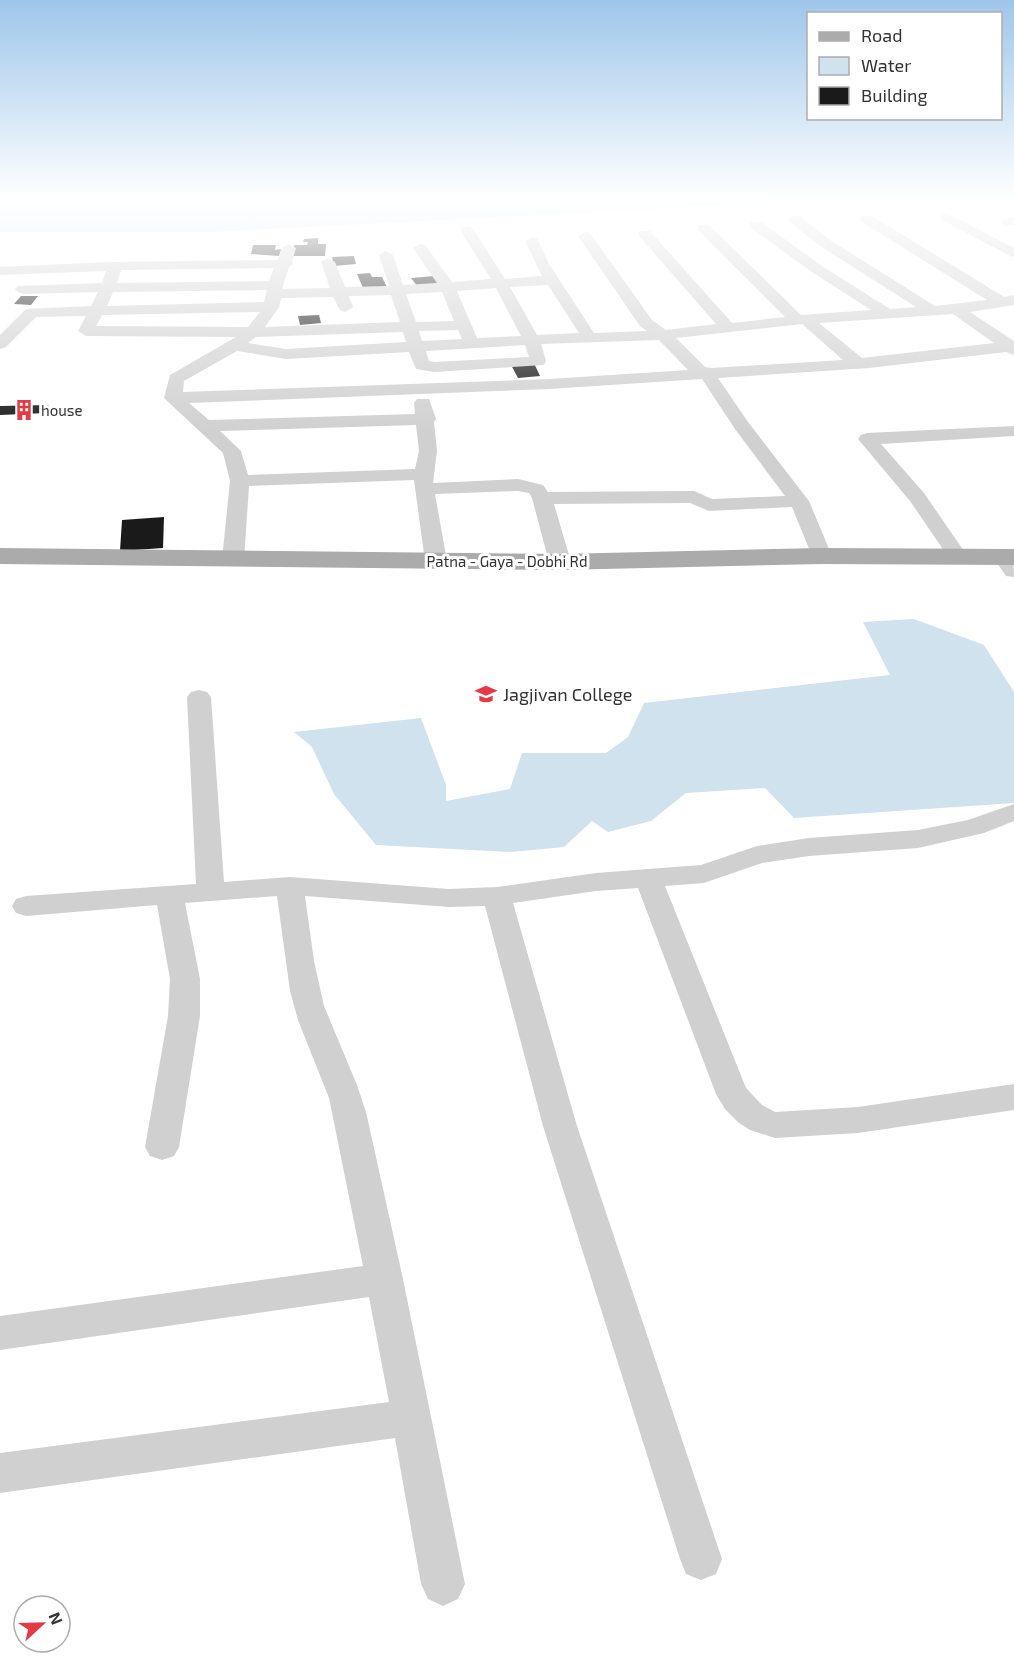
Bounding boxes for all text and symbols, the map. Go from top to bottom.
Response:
legend [807,12,1002,120]
text: Road [861,24,902,46]
text: Water [861,54,911,76]
text: Building [861,84,928,106]
building icon: house [12,398,36,422]
place label: house [41,401,82,419]
street label: Patna - Gaya - Dobhi Rd [427,552,587,570]
school or university icon: Jagjivan College [474,682,498,706]
place label: Jagjivan College [503,683,632,705]
north arrow [12,1594,72,1654]
text: N [45,1609,67,1627]

